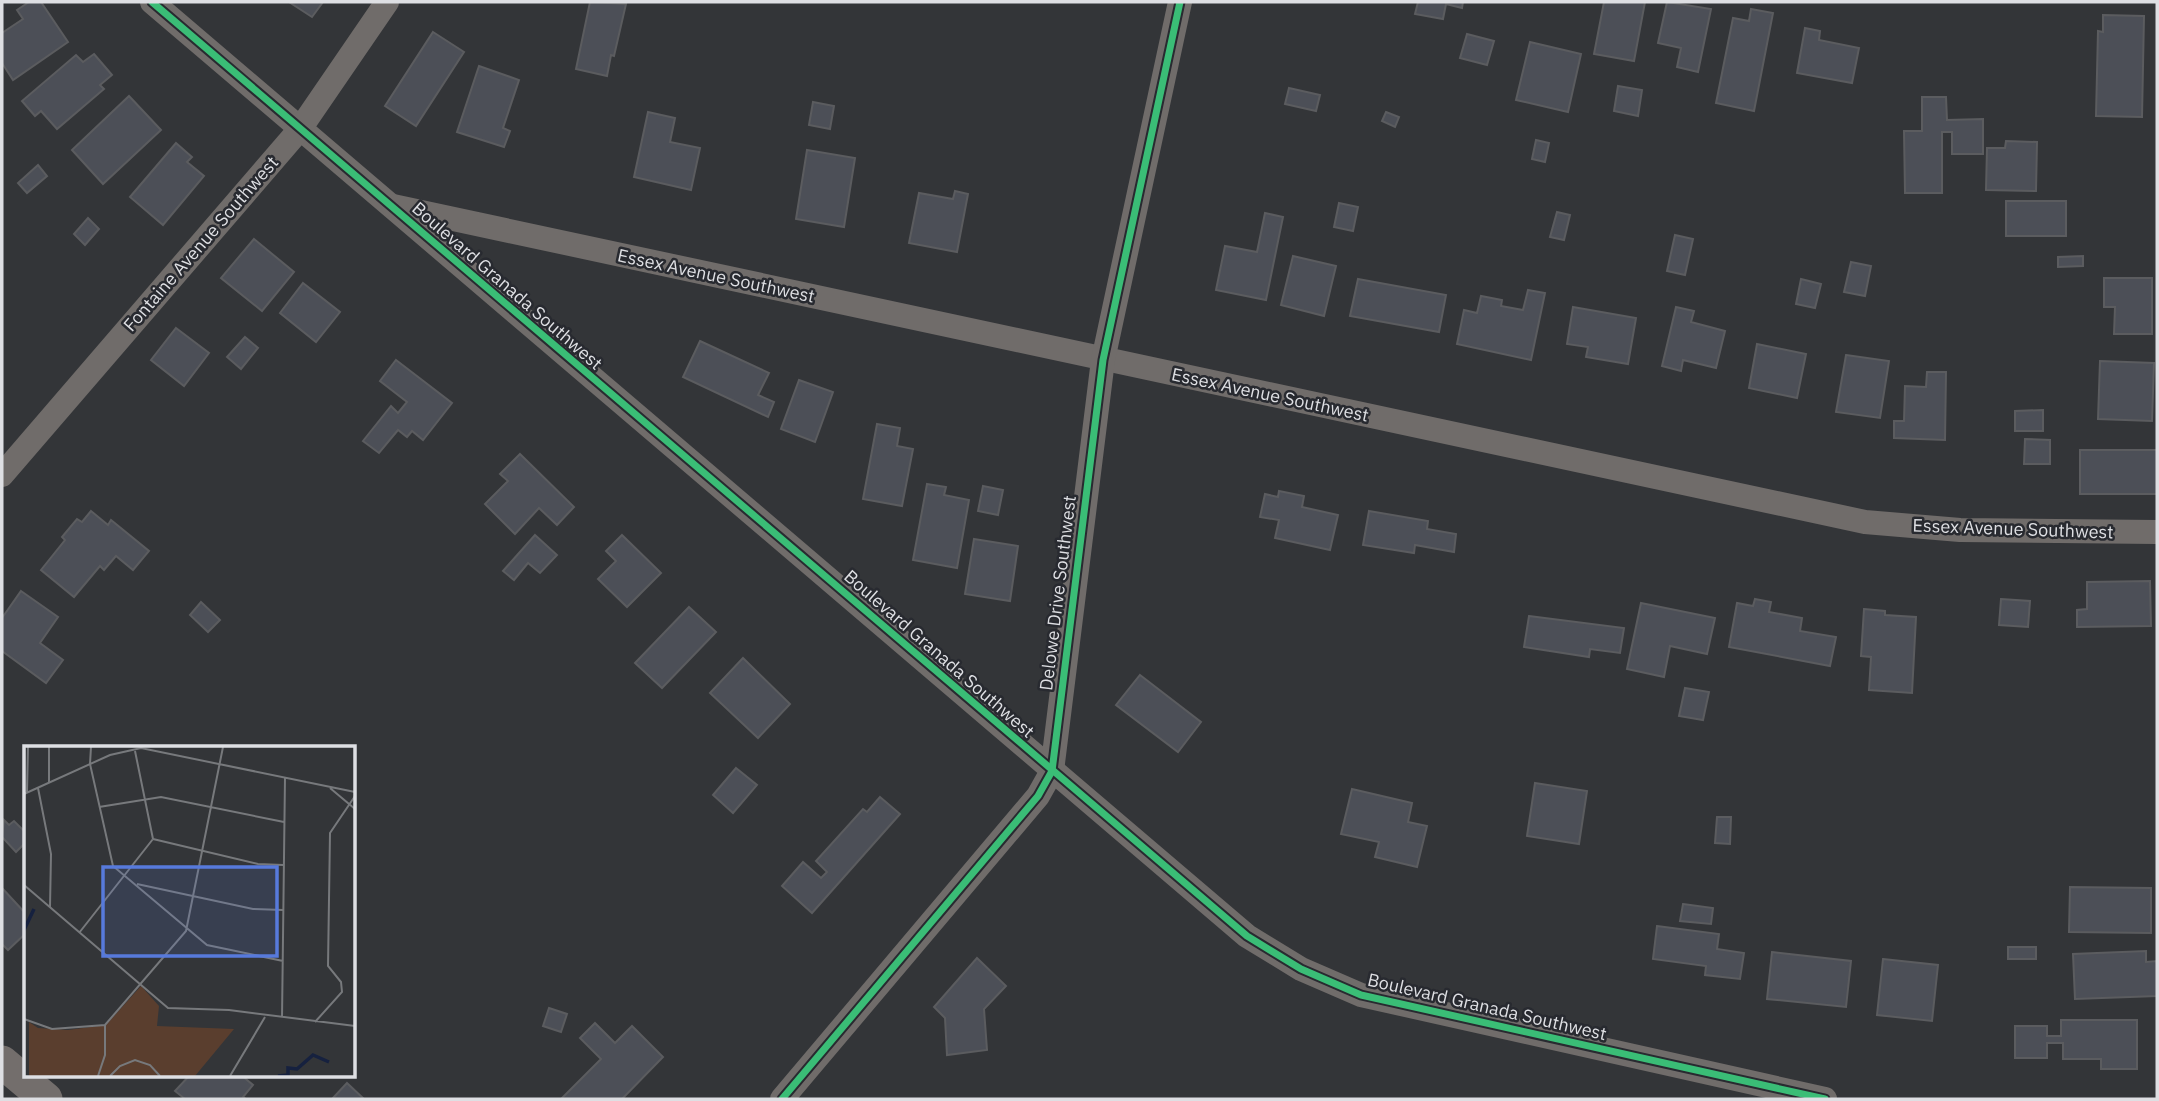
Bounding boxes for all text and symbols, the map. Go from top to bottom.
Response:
street label: Fontaine Avenue Southwest [118,151,283,336]
street label: Boulevard Granada Southwest [407,197,607,375]
street label: Essex Avenue Southwest [615,243,817,308]
street label: Essex Avenue Southwest [1169,362,1371,427]
street label: Delowe Drive Southwest [1034,494,1081,692]
street label: Essex Avenue Southwest [1912,513,2114,544]
street label: Boulevard Granada Southwest [839,565,1039,743]
inset map [24,746,355,1076]
street label: Boulevard Granada Southwest [1365,968,1609,1045]

